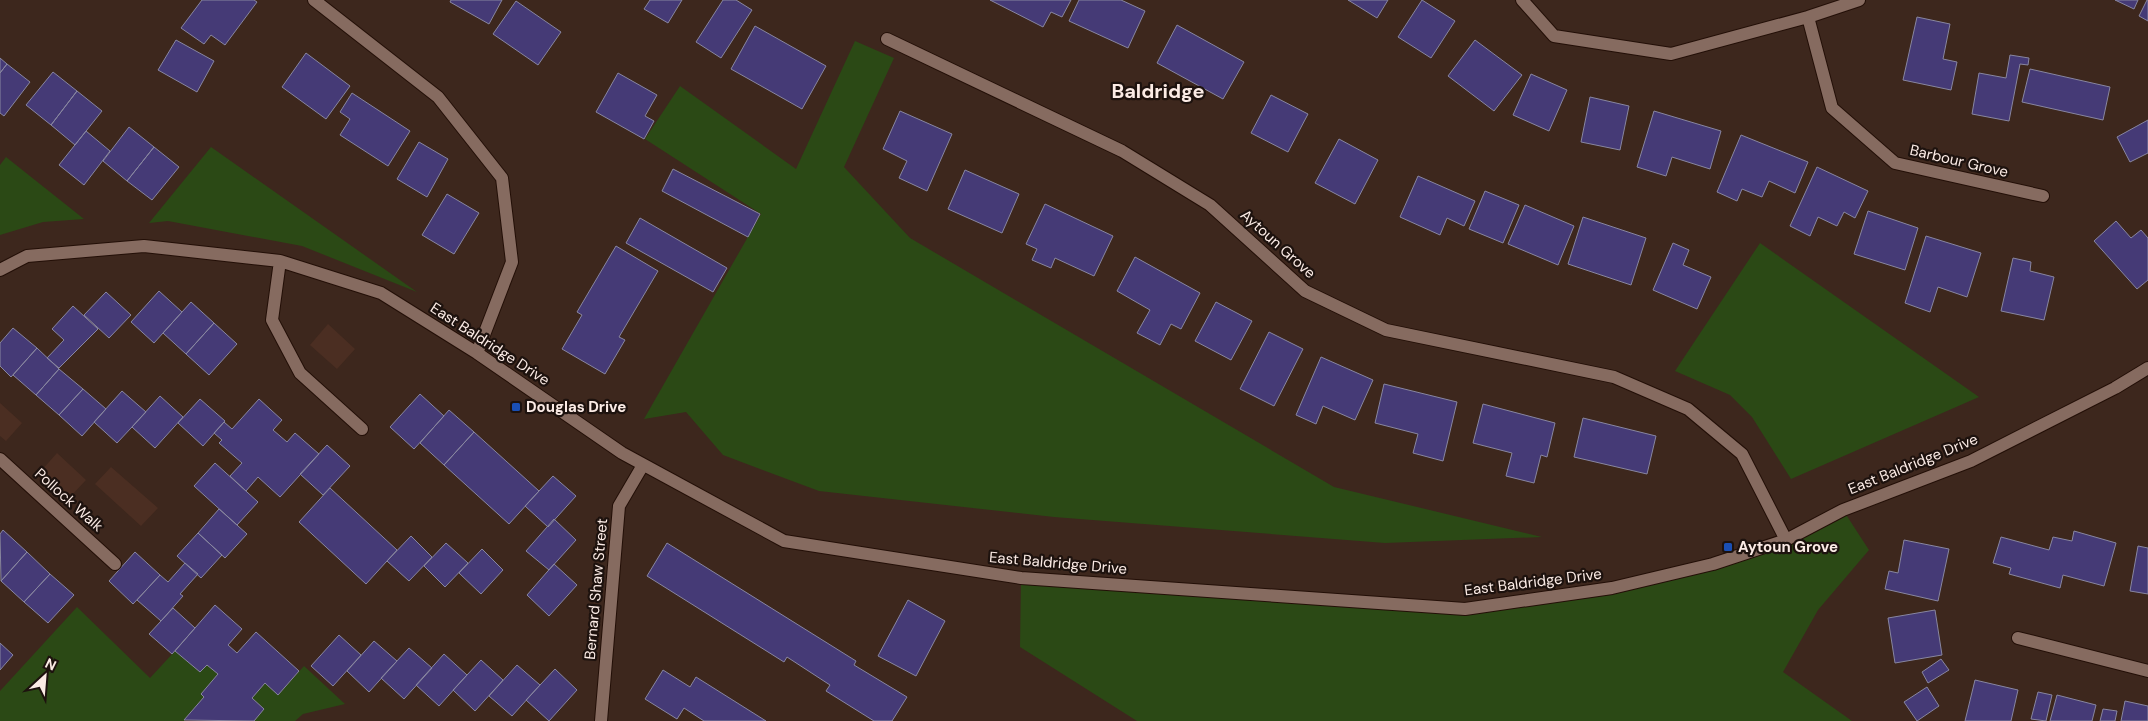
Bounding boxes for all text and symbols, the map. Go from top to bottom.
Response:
district label: Baldridge [1111,78,1205,104]
street label: Barbour Grove [1908,140,2010,182]
street label: Aytoun Grove [1236,205,1320,283]
street label: East Baldridge Drive [427,298,553,390]
place label: Douglas Drive [526,397,626,417]
marker: Douglas Drive [510,401,522,413]
street label: East Baldridge Drive [1845,429,1981,499]
street label: Pollock Walk [30,464,108,536]
street label: Bernard Shaw Street [580,517,612,661]
place label: Aytoun Grove [1738,537,1838,557]
marker: Aytoun Grove [1722,541,1734,553]
street label: East Baldridge Drive [988,547,1128,579]
street label: East Baldridge Drive [1463,564,1603,600]
north arrow [20,651,70,701]
text: N [42,654,59,675]

